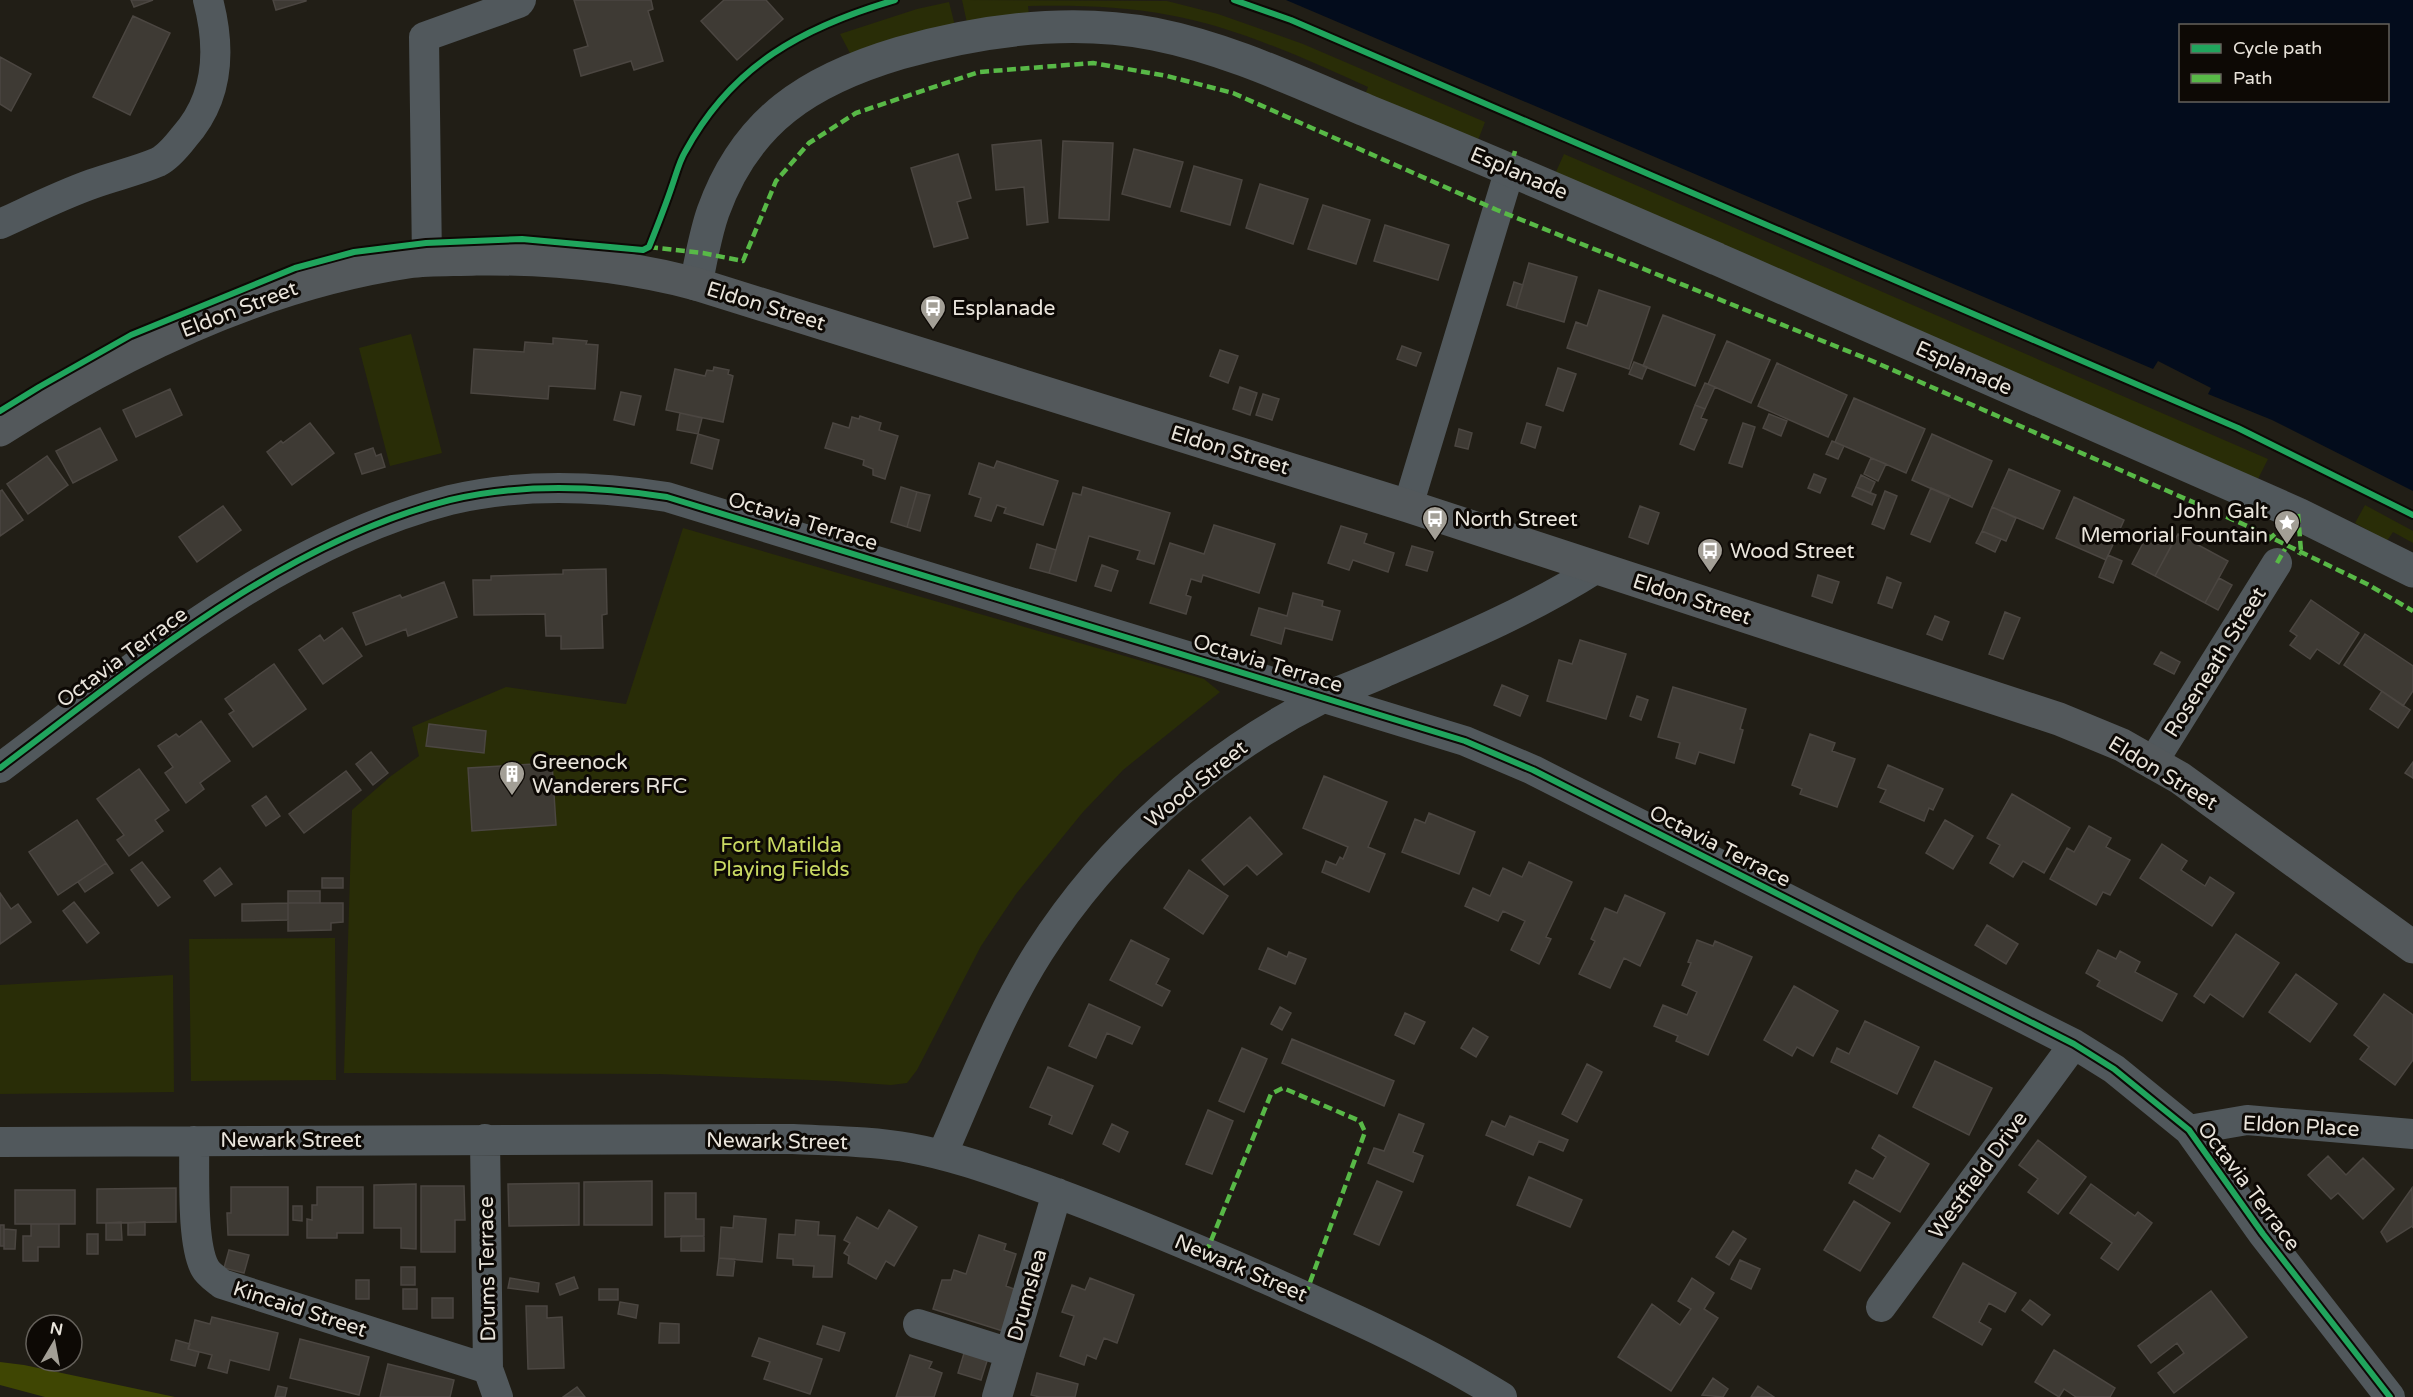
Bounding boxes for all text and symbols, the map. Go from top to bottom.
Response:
legend [2179,24,2389,102]
text: Cycle path [2233,37,2322,59]
text: Path [2233,67,2272,89]
street label: Esplanade [1466,142,1571,205]
street label: Eldon Street [177,276,301,343]
street label: Eldon Street [703,277,828,336]
bus stop icon: Esplanade [918,293,948,331]
place label: Esplanade [952,296,1055,321]
street label: Esplanade [1911,336,2016,401]
street label: Eldon Street [1167,421,1292,480]
street label: Octavia Terrace [725,487,881,556]
place label: John Galt Memorial Fountain [2080,499,2268,548]
bus stop icon: North Street [1420,504,1450,542]
place label: North Street [1454,507,1578,532]
place icon: John Galt Memorial Fountain [2272,508,2302,546]
bus stop icon: Wood Street [1695,536,1725,574]
place label: Wood Street [1730,539,1855,564]
street label: Eldon Street [1630,569,1754,630]
street label: Roseneath Street [2159,583,2272,742]
street label: Octavia Terrace [52,602,193,713]
street label: Octavia Terrace [1190,629,1346,698]
street label: Eldon Street [2104,731,2222,816]
street label: Wood Street [1140,735,1253,833]
place label: Greenock Wanderers RFC [532,750,687,799]
building icon: Greenock Wanderers RFC [497,759,527,797]
street label: Octavia Terrace [1645,800,1795,893]
park label: Fort Matilda Playing Fields [712,833,850,882]
street label: Westfield Drive [1924,1107,2033,1244]
street label: Eldon Place [2242,1111,2360,1142]
street label: Octavia Terrace [2192,1117,2305,1256]
street label: Newark Street [220,1128,362,1153]
street label: Newark Street [706,1128,848,1155]
street label: Drums Terrace [474,1196,501,1342]
street label: Newark Street [1171,1229,1311,1308]
street label: Drumslea [1002,1246,1053,1344]
street label: Kincaid Street [230,1276,370,1343]
north arrow [24,1313,84,1373]
text: N [48,1318,64,1340]

